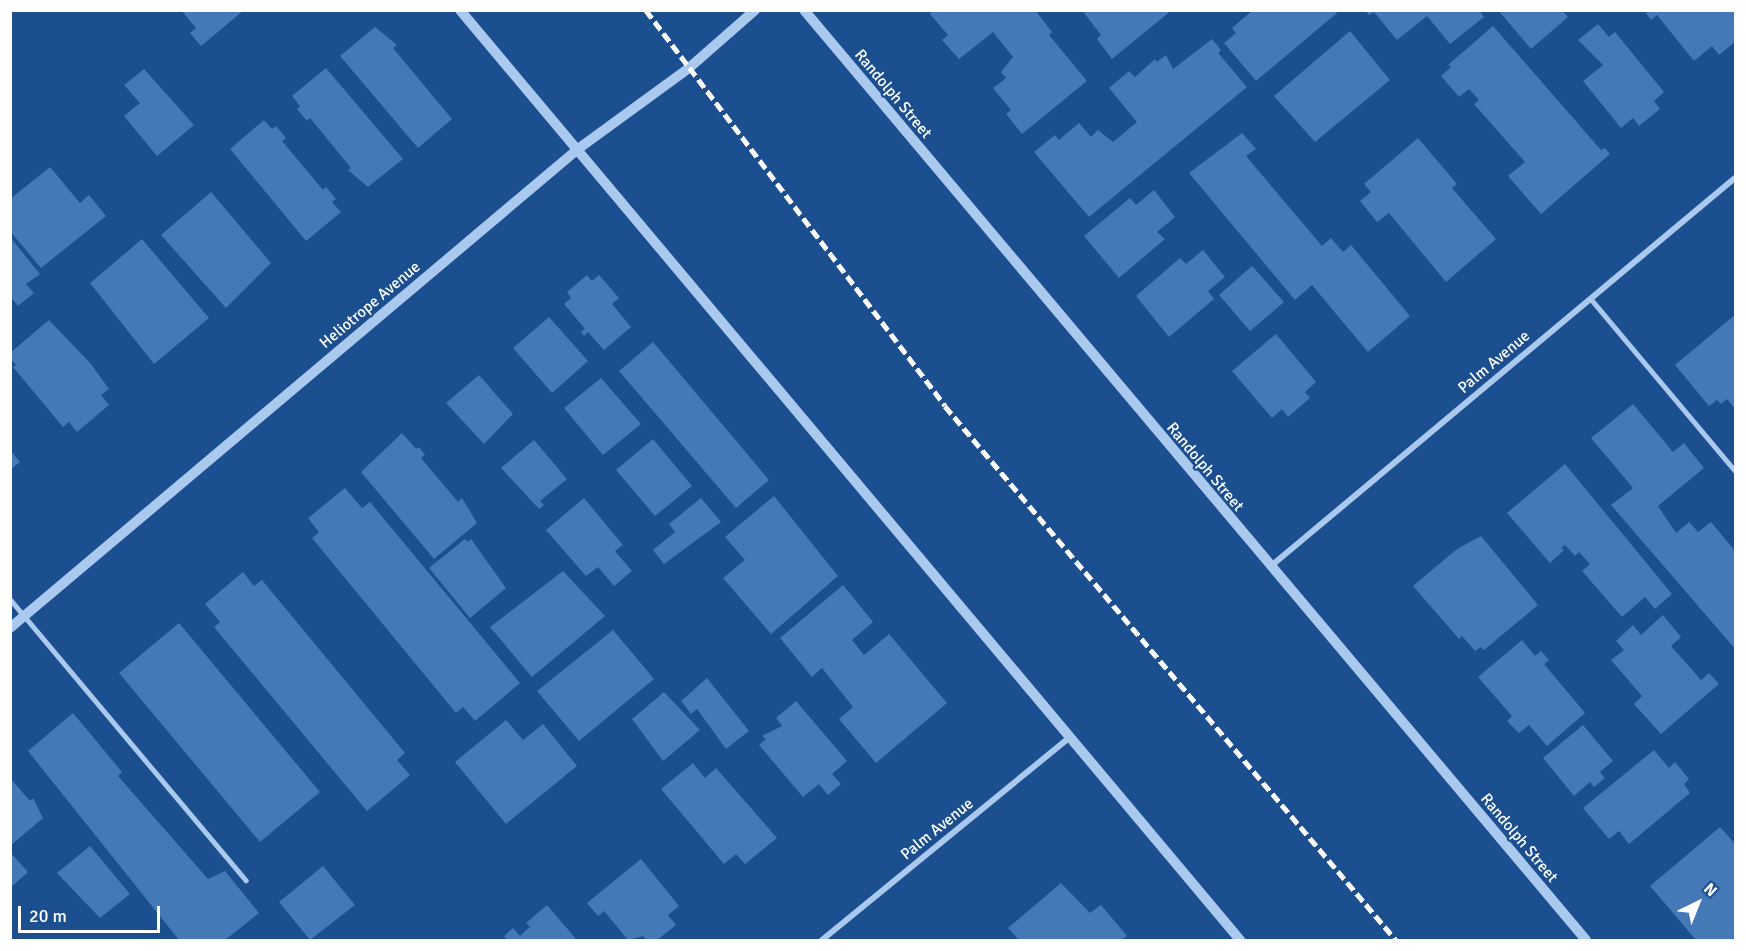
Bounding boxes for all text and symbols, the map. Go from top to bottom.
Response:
street label: Randolph Street [850,46,936,142]
street label: Heliotrope Avenue [316,257,424,353]
street label: Palm Avenue [1454,326,1534,398]
street label: Randolph Street [1162,419,1248,515]
street label: Randolph Street [1476,790,1562,886]
street label: Palm Avenue [897,794,977,864]
north arrow [1668,873,1728,933]
text: N [1699,879,1721,901]
scale bar [21,894,164,932]
text: 20 m [29,905,67,927]

